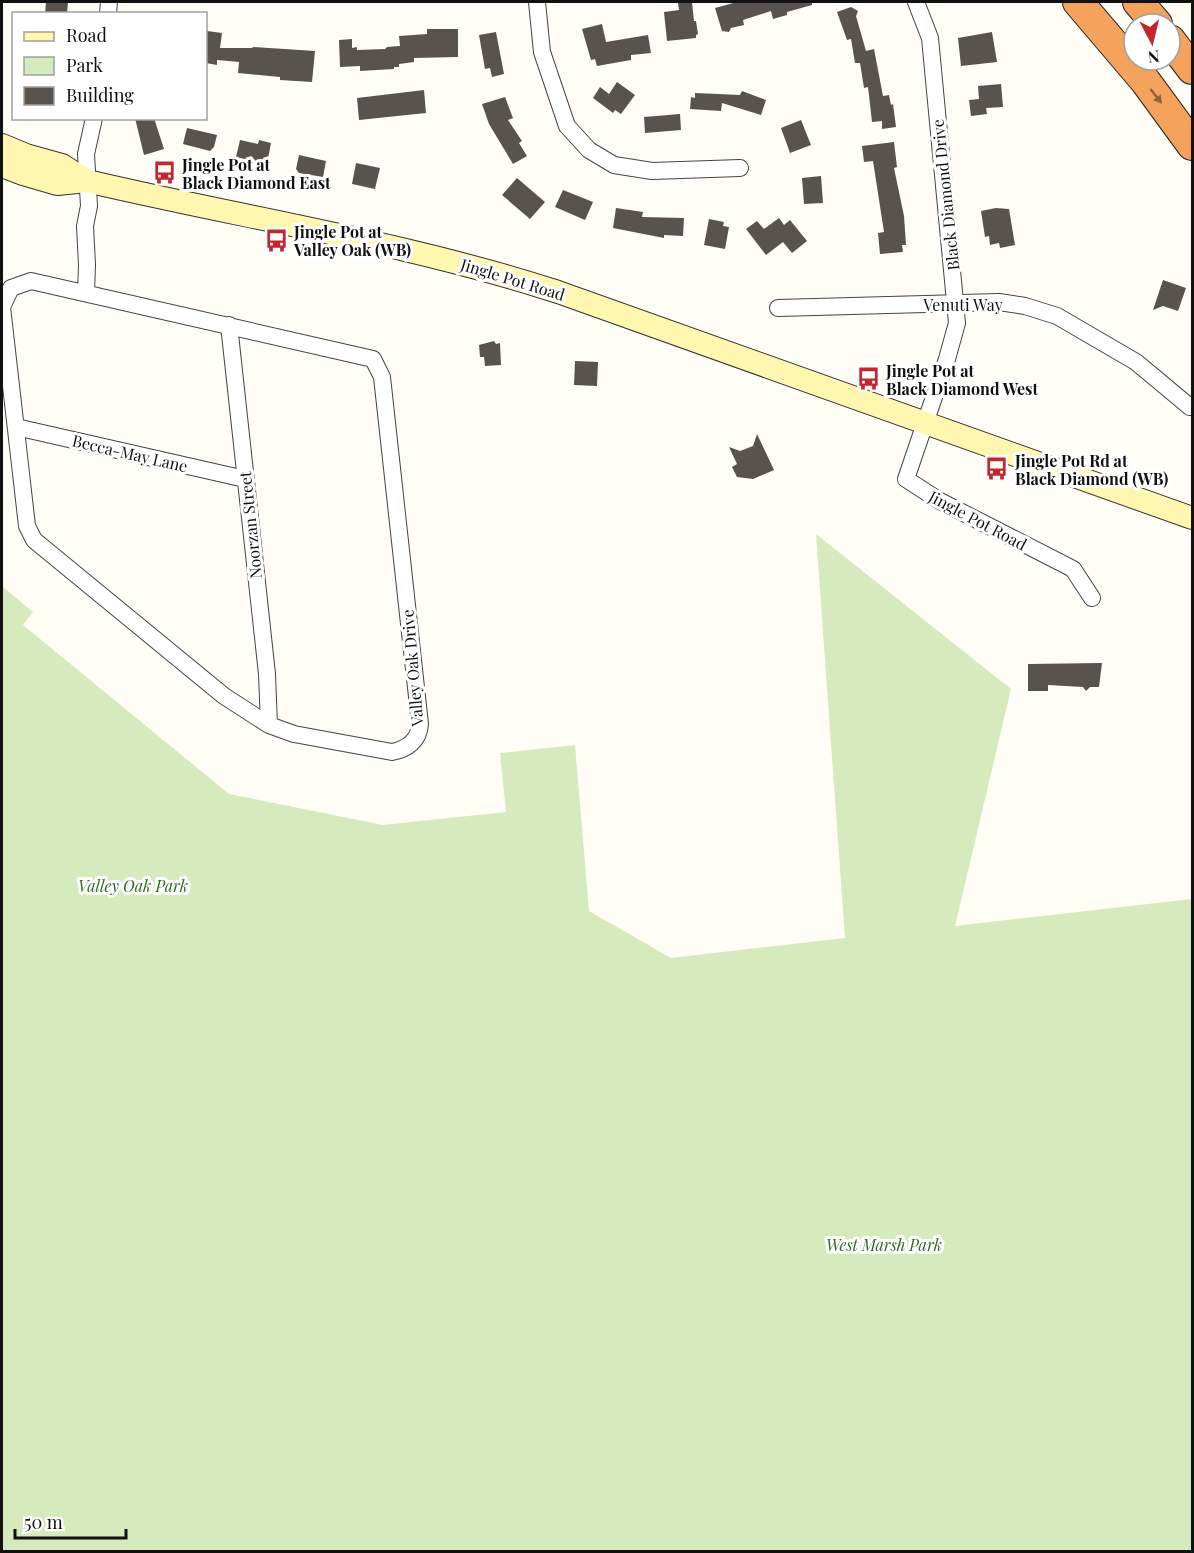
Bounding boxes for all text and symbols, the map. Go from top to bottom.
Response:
legend [12,12,207,120]
north arrow [1122,12,1182,72]
text: Road [66,23,107,47]
text: N [1146,46,1161,69]
text: Park [66,53,103,77]
text: Building [66,83,134,107]
one-way arrow [1150,88,1162,103]
street label: Black Diamond Drive [927,118,963,272]
place label: Jingle Pot at Black Diamond East [181,154,331,193]
bus stop icon: Jingle Pot at Black Diamond East [151,160,177,186]
place label: Jingle Pot at Valley Oak (WB) [293,221,411,260]
bus stop icon: Jingle Pot at Valley Oak (WB) [263,227,289,253]
street label: Jingle Pot Road [457,253,568,305]
street label: Venuti Way [922,294,1003,315]
place label: Jingle Pot at Black Diamond West [885,360,1038,399]
bus stop icon: Jingle Pot at Black Diamond West [855,366,881,392]
street label: Becca-May Lane [70,430,190,476]
place label: Jingle Pot Rd at Black Diamond (WB) [1014,450,1168,489]
bus stop icon: Jingle Pot Rd at Black Diamond (WB) [984,456,1010,482]
street label: Noorzan Street [234,470,266,580]
street label: Jingle Pot Road [925,485,1031,555]
street label: Valley Oak Drive [396,609,428,728]
park label: Valley Oak Park [78,875,188,896]
park label: West Marsh Park [826,1234,942,1255]
scale bar [15,1502,126,1540]
text: 50 m [24,1510,63,1534]

